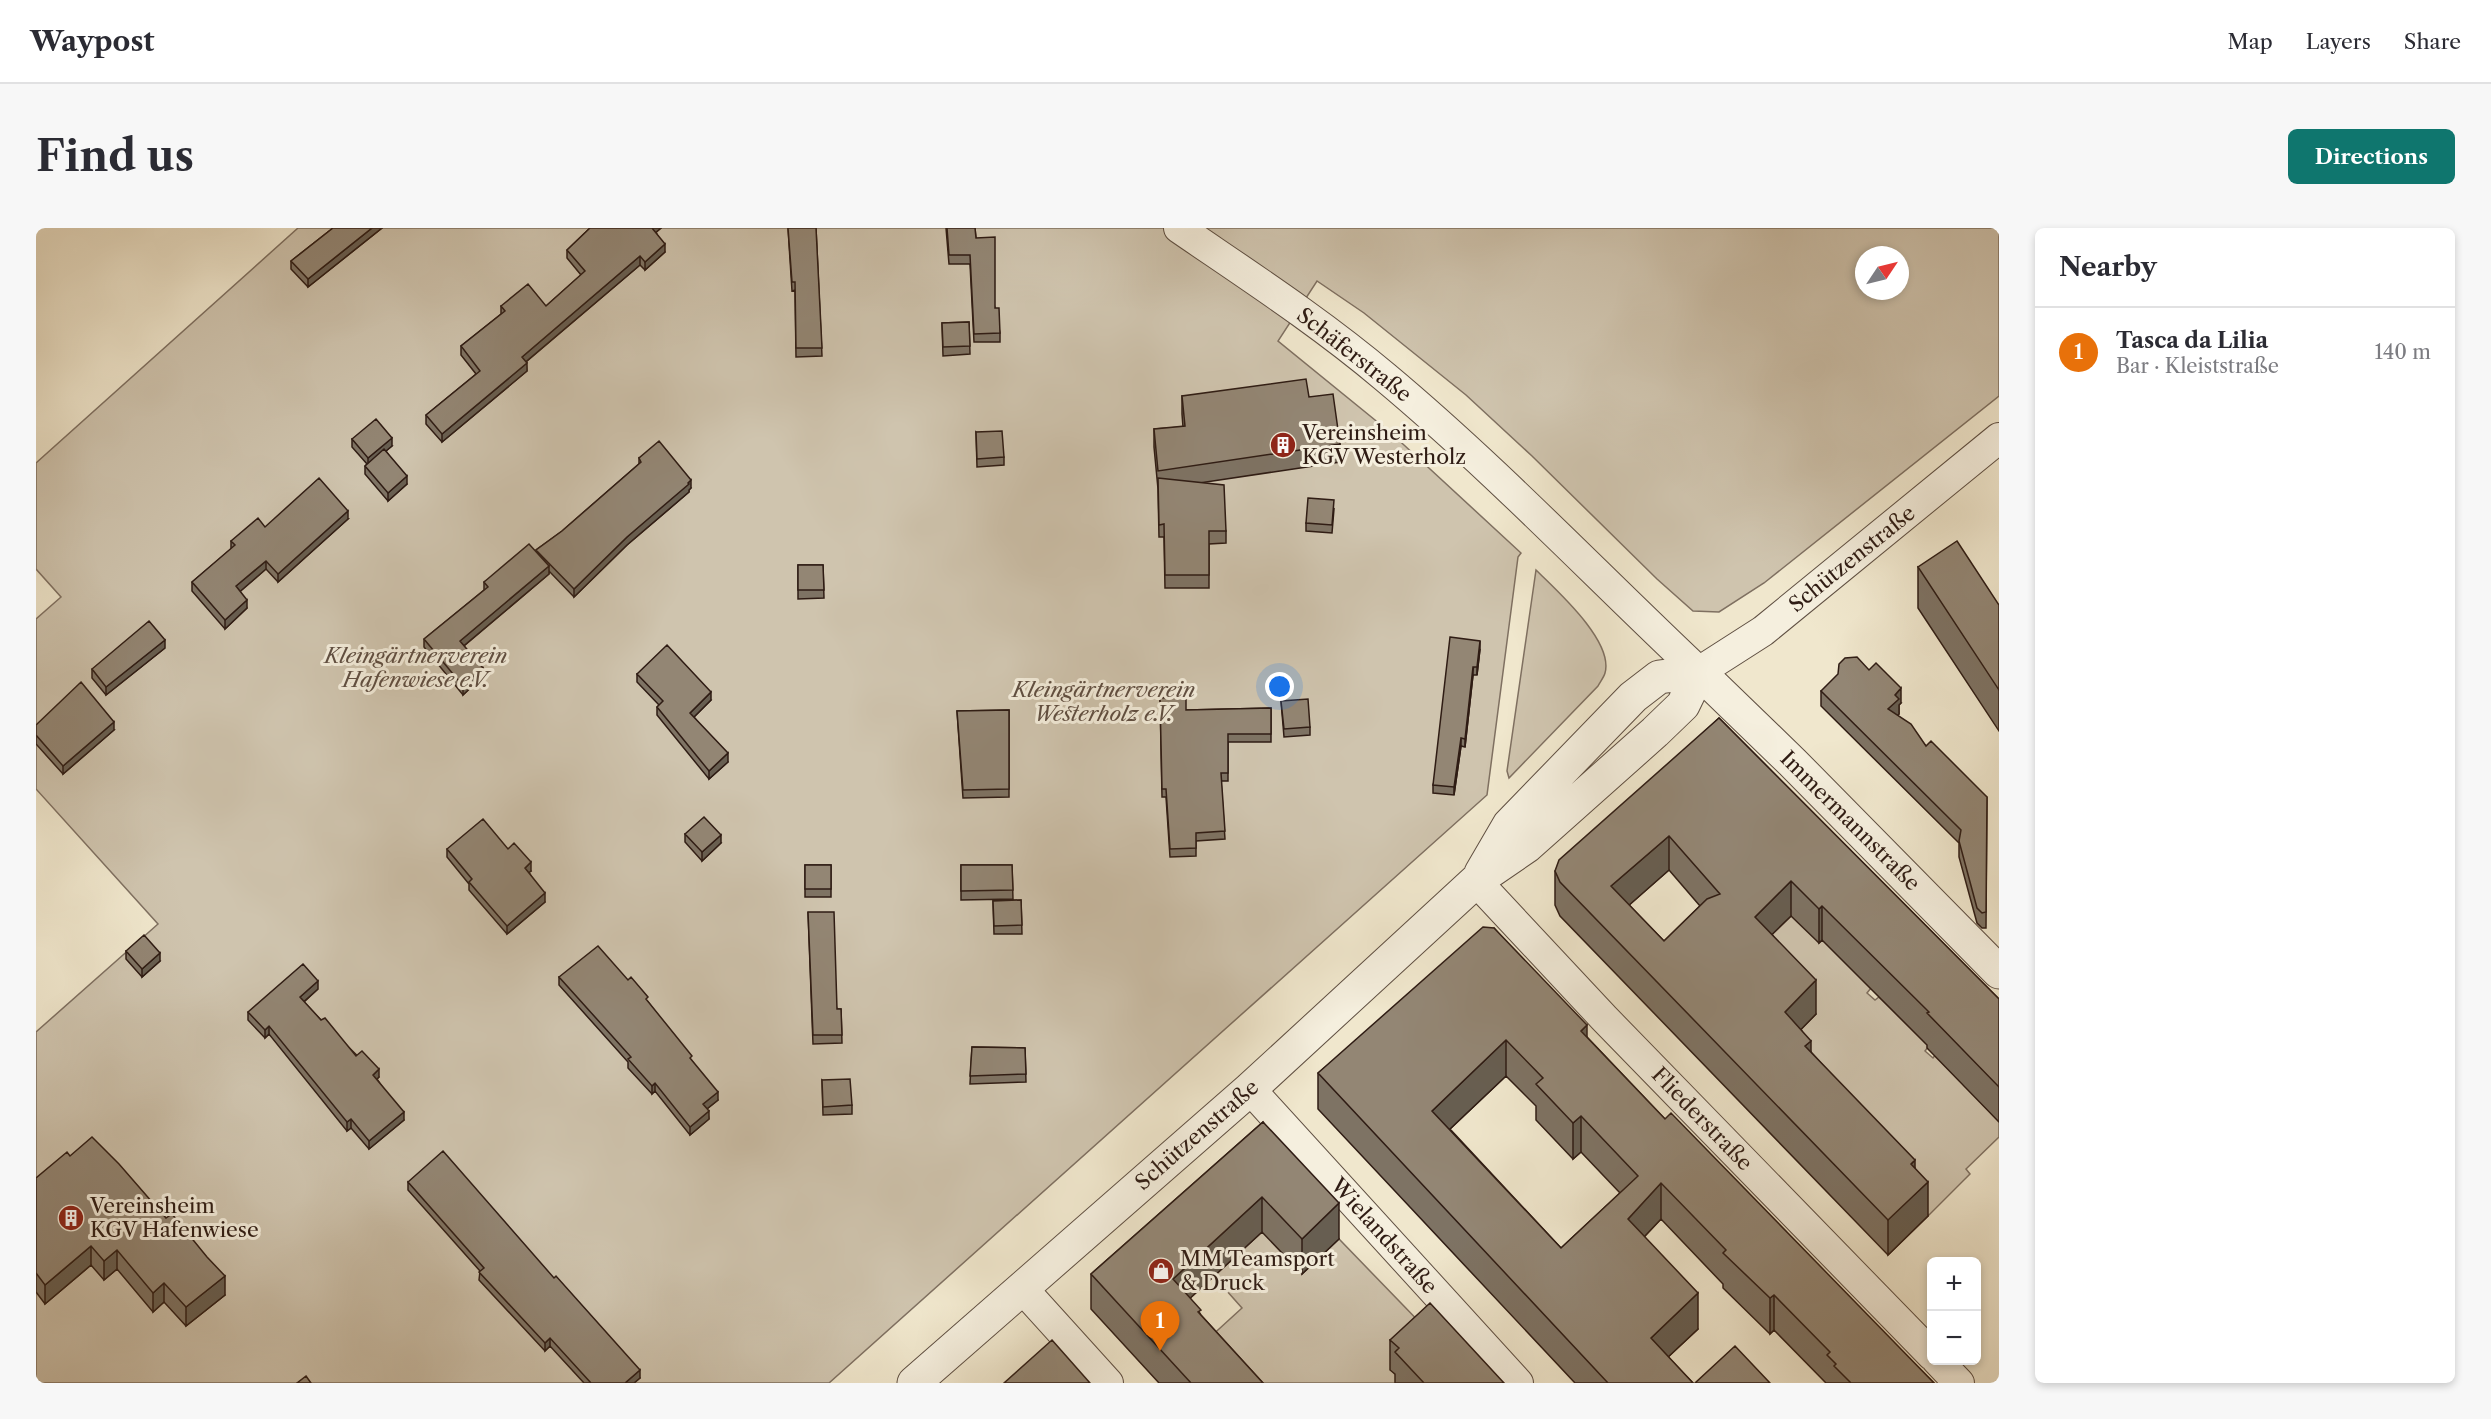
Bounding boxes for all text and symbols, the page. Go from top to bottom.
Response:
text: Waypost [30,24,154,58]
text: Map [2228,29,2273,54]
text: Layers [2306,29,2371,54]
text: Share [2404,29,2461,54]
button: Directions [2288,129,2455,184]
text: Find us [36,130,194,182]
north arrow [1855,246,1909,300]
text: Nearby [2059,251,2157,283]
street label: Schäferstraße [1292,302,1416,407]
text: Tasca da Lilia [2116,327,2268,354]
text: 1 [2074,340,2083,364]
text: 140 m [2374,340,2431,364]
text: Bar · Kleiststraße [2116,354,2279,378]
place label: Vereinsheim KGV Westerholz [1301,420,1466,469]
building icon: Vereinsheim KGV Westerholz [1268,430,1298,460]
street label: Schützenstraße [1784,500,1920,617]
park label: Kleingärtnerverein Hafenwiese e.V. [322,643,508,692]
your location [1265,672,1294,701]
park label: Kleingärtnerverein Westerholz e.V. [1010,677,1196,726]
street label: Immermannstraße [1775,746,1925,896]
street label: Fliederstraße [1647,1062,1758,1176]
street label: Schützenstraße [1130,1074,1263,1195]
street label: Wielandstraße [1325,1172,1443,1299]
place label: Vereinsheim KGV Hafenwiese [89,1193,259,1242]
building icon: Vereinsheim KGV Hafenwiese [56,1203,86,1233]
place label: MM Teamsport & Druck [1180,1246,1335,1295]
shop icon: MM Teamsport & Druck [1146,1256,1176,1286]
map controls [1927,1257,1981,1365]
button: + [1927,1257,1981,1311]
pin: 1 [1140,1302,1180,1351]
button: − [1927,1311,1981,1365]

